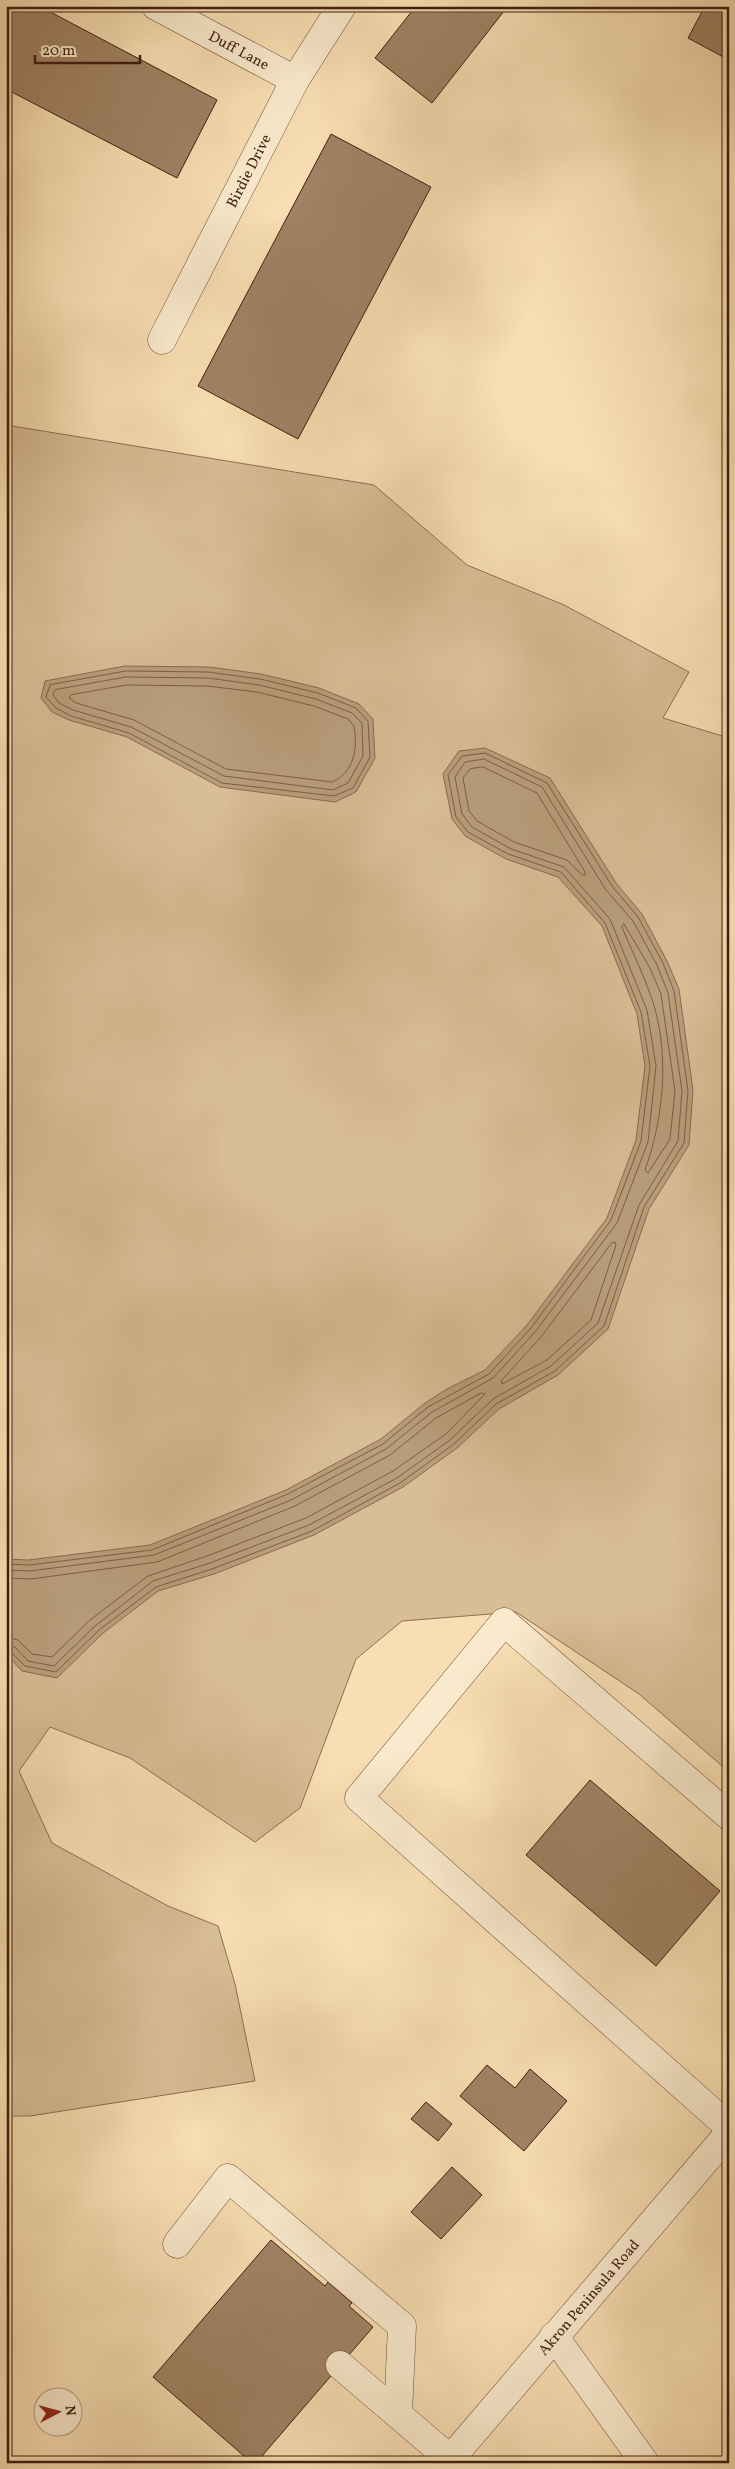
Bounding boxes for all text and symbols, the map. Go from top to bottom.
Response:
street label: Duff Lane [204,27,272,76]
scale bar [35,32,140,64]
text: 20 m [42,41,75,62]
street label: Birdie Drive [222,131,277,212]
street label: Akron Peninsula Road [534,2236,645,2361]
north arrow [32,2386,82,2436]
text: N [59,2405,79,2417]

